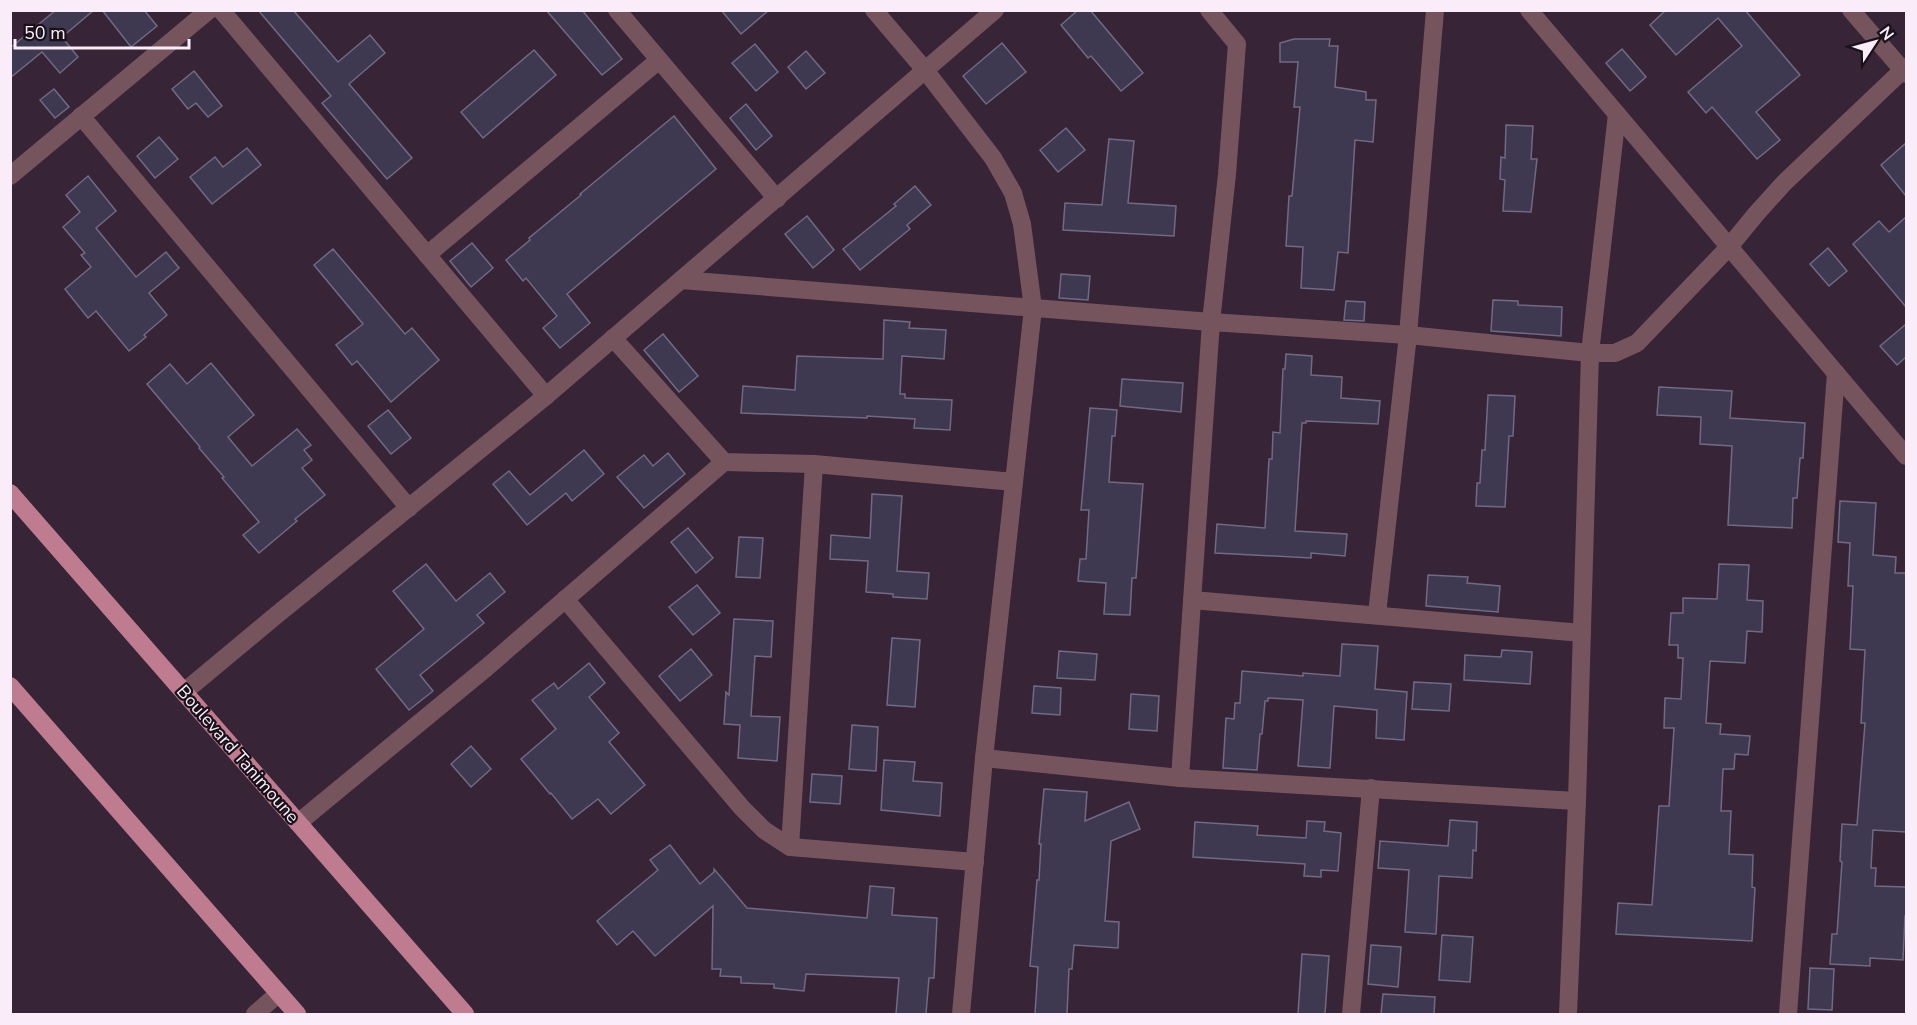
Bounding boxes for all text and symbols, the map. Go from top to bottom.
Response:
scale bar [15,12,189,50]
north arrow [1845,12,1905,72]
text: 50 m [24,21,66,45]
text: N [1874,22,1899,45]
street label: Boulevard Tanimoune [171,680,305,828]

